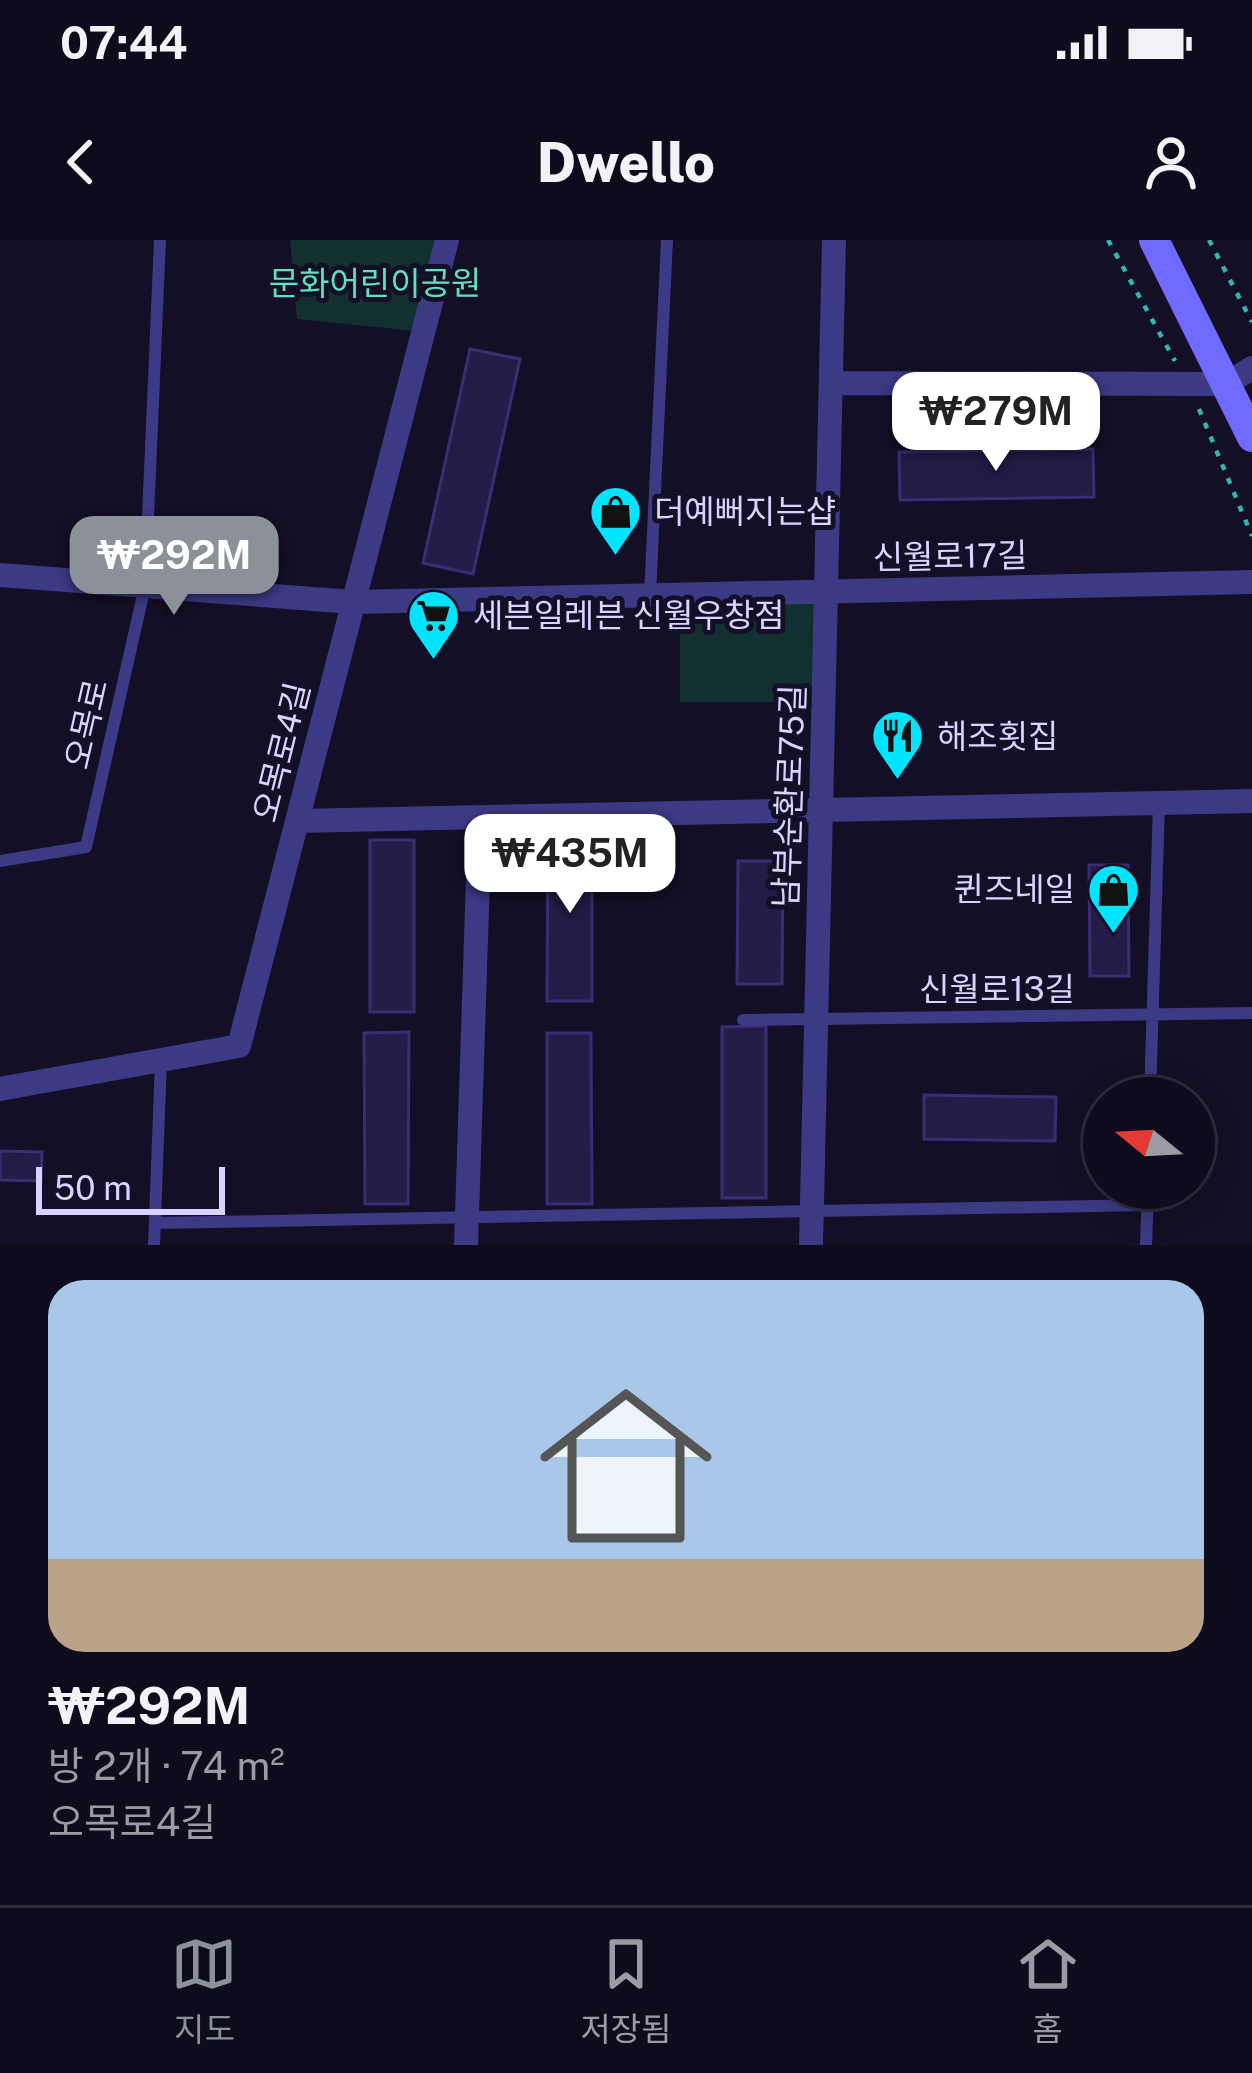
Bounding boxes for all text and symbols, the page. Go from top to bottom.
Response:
text: 07:44 [60,16,187,69]
icon: back [48,129,114,195]
icon: person [1138,129,1204,195]
text: Dwello [537,131,715,194]
park label: 문화어린이공원 [269,264,481,302]
pin: ₩279M [912,372,1080,474]
text: ₩279M [919,388,1073,434]
shop icon: 더예뻐지는샵 [587,483,643,557]
place label: 더예뻐지는샵 [654,492,836,530]
pin: ₩292M [90,516,258,618]
text: ₩292M [97,532,251,578]
street label: 신월로17길 [872,536,1028,576]
supermarket icon: 세븐일레븐 신월우창점 [406,587,462,661]
place label: 세븐일레븐 신월우창점 [473,596,785,634]
street label: 오목로 [57,675,115,773]
street label: 오목로4길 [245,678,317,826]
street label: 남부순환로75길 [766,684,812,908]
restaurant icon: 해조횟집 [870,708,926,782]
place label: 해조횟집 [937,717,1058,755]
pin: ₩435M [486,814,654,916]
text: ₩435M [491,830,649,876]
shop icon: 퀸즈네일 [1086,861,1142,935]
place label: 퀸즈네일 [954,870,1075,908]
street label: 신월로13길 [919,970,1075,1008]
north arrow [1083,1077,1215,1209]
map controls [1083,1077,1215,1209]
scale bar [36,1161,225,1214]
text: 50 m [54,1169,132,1207]
icon: home [518,1358,734,1574]
text: ₩292M [48,1676,250,1735]
text: 방 2개 · 74 m² [48,1743,285,1789]
text: 오목로4길 [48,1799,216,1845]
tab: 지도 [171,1931,237,2051]
tab: 저장됨 [580,1931,672,2051]
tab: 홈 [1015,1931,1081,2051]

